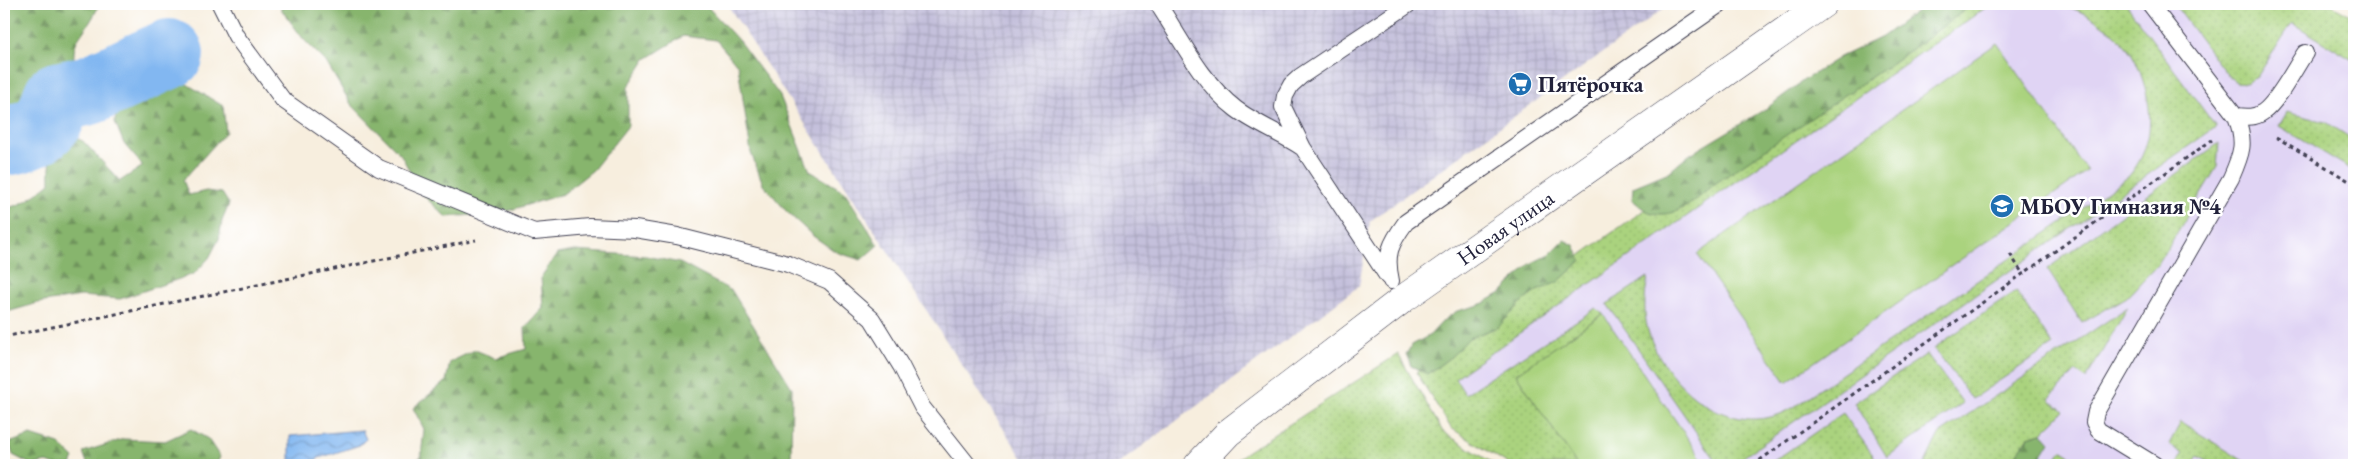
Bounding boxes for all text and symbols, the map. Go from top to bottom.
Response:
place label: Пятёрочка [1538,70,1644,99]
supermarket icon: Пятёрочка [1507,71,1533,97]
street label: Новая улица [1451,183,1560,272]
place label: МБОУ Гимназия №4 [2020,192,2221,221]
school or university icon: МБОУ Гимназия №4 [1989,193,2015,219]

